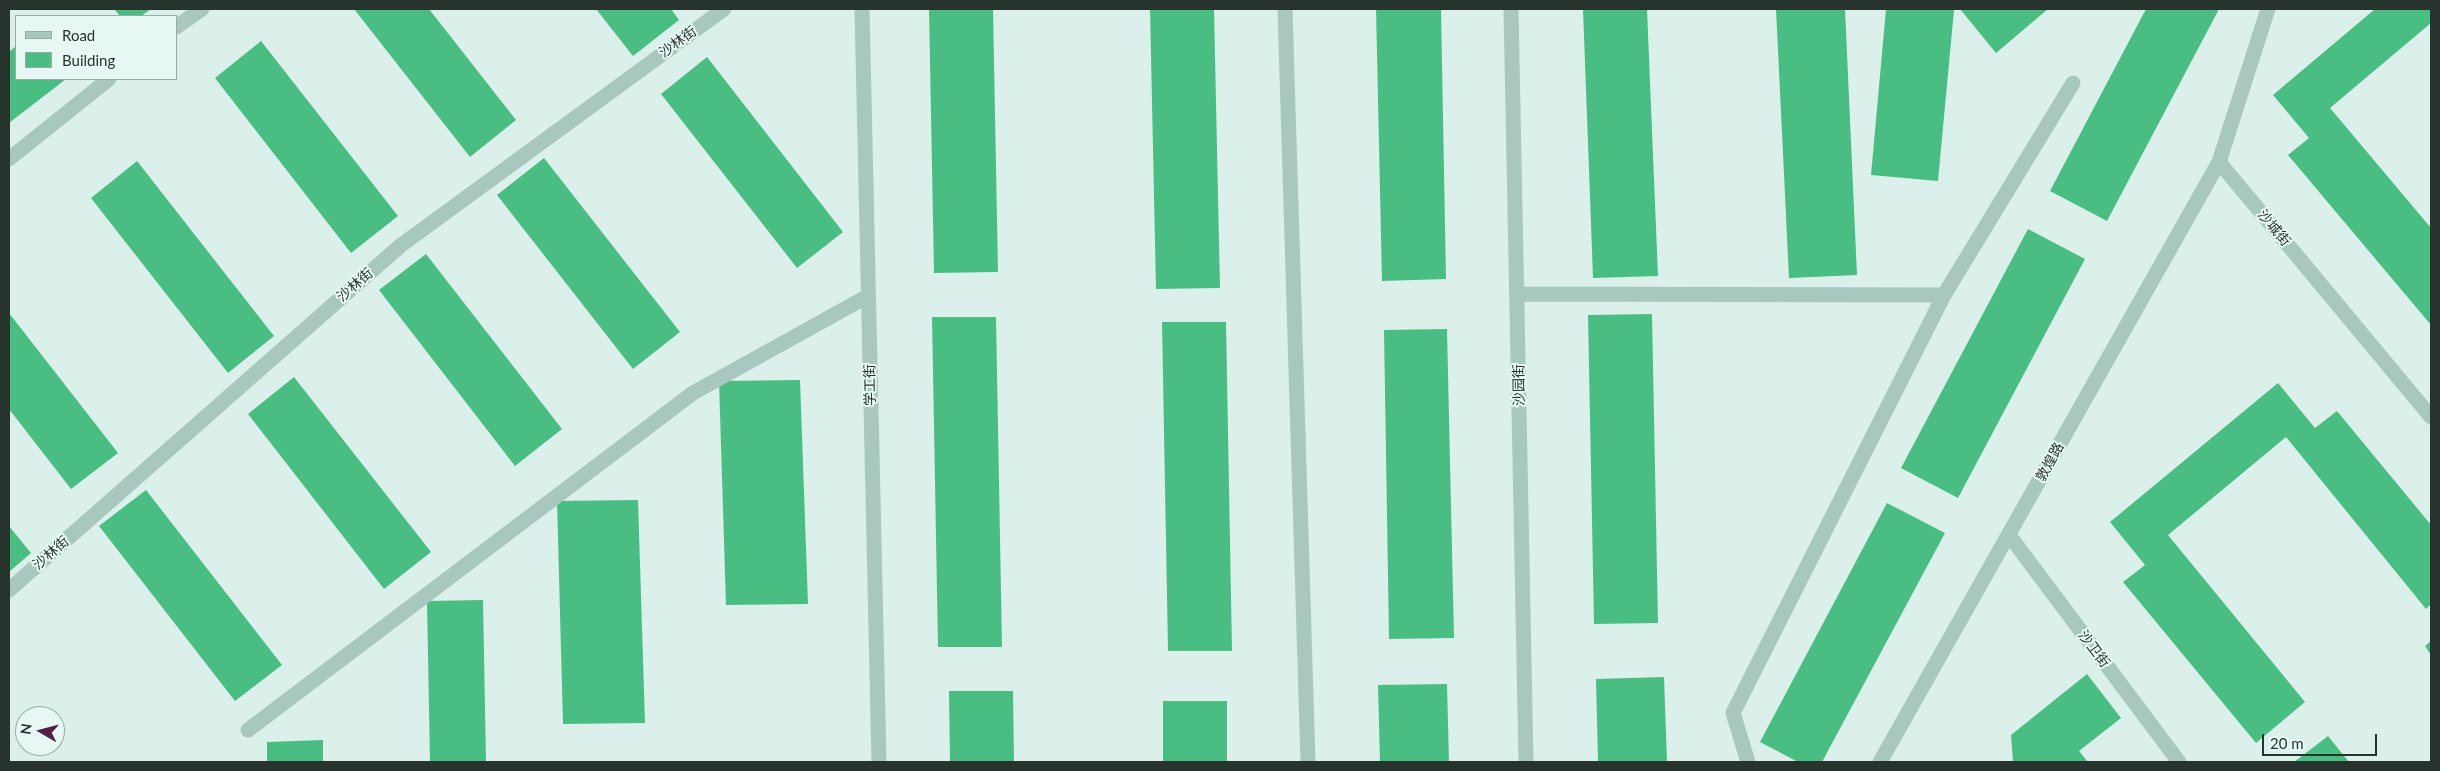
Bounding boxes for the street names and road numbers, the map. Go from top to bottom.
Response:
street label: 沙林街 [656,23,700,61]
street label: 沙城街 [2254,207,2294,249]
street label: 沙林街 [334,265,376,305]
street label: 学工街 [861,364,879,406]
street label: 沙园街 [1510,364,1528,406]
street label: 敦煌路 [2032,440,2068,484]
street label: 沙林街 [30,533,72,573]
street label: 沙卫街 [2075,627,2113,671]

